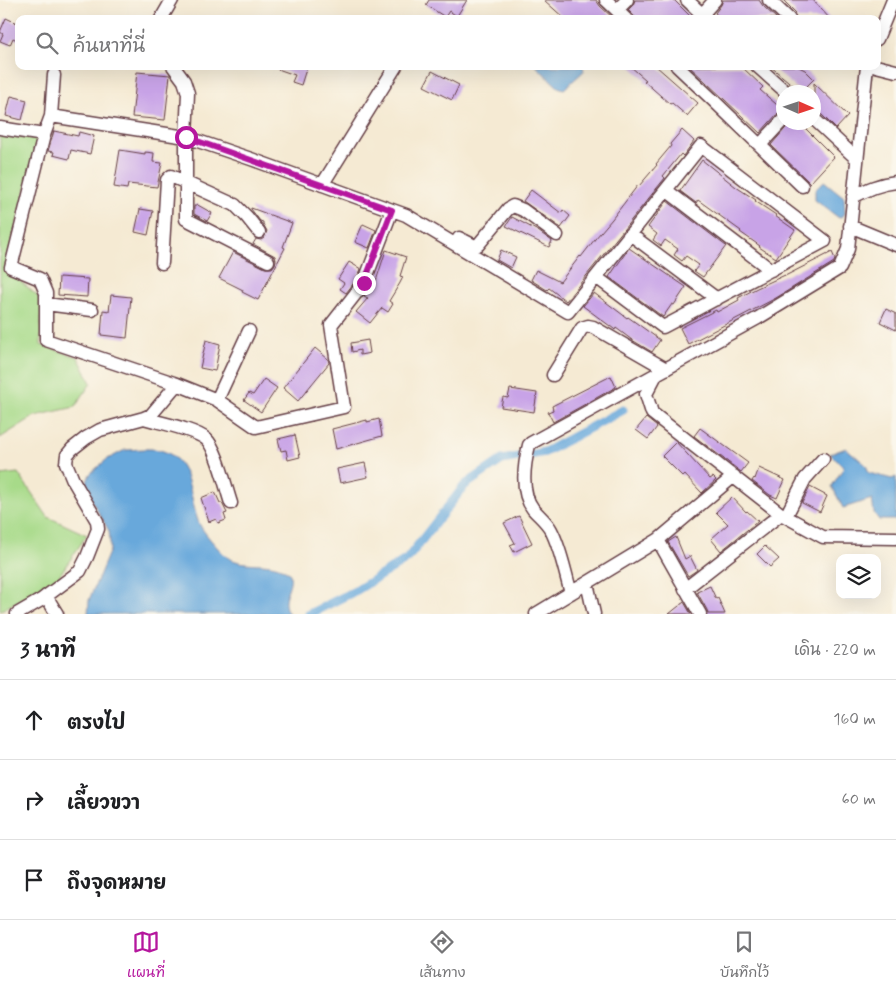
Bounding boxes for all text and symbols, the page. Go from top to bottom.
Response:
search box [15,15,881,70]
icon: search [33,29,61,57]
text: ค้นหาที่นี่ [73,34,145,59]
north arrow [776,85,821,130]
route start [175,126,198,149]
route end [353,272,376,295]
map controls [836,554,881,599]
button: layers [836,554,881,599]
text: 3 นาที [20,637,76,665]
text: เดิน · 220 m [794,640,876,661]
icon: ahead [20,706,48,734]
text: 160 m [833,709,876,730]
text: ตรงไป [67,711,125,736]
icon: right [20,786,48,814]
text: 60 m [842,789,876,810]
text: เลี้ยวขวา [67,791,140,816]
icon: arrive [20,866,48,894]
text: ถึงจุดหมาย [67,871,166,896]
tab: แผนที่ [127,928,165,982]
tab: เส้นทาง [419,928,465,982]
tab: บันทึกไว้ [720,928,769,982]

